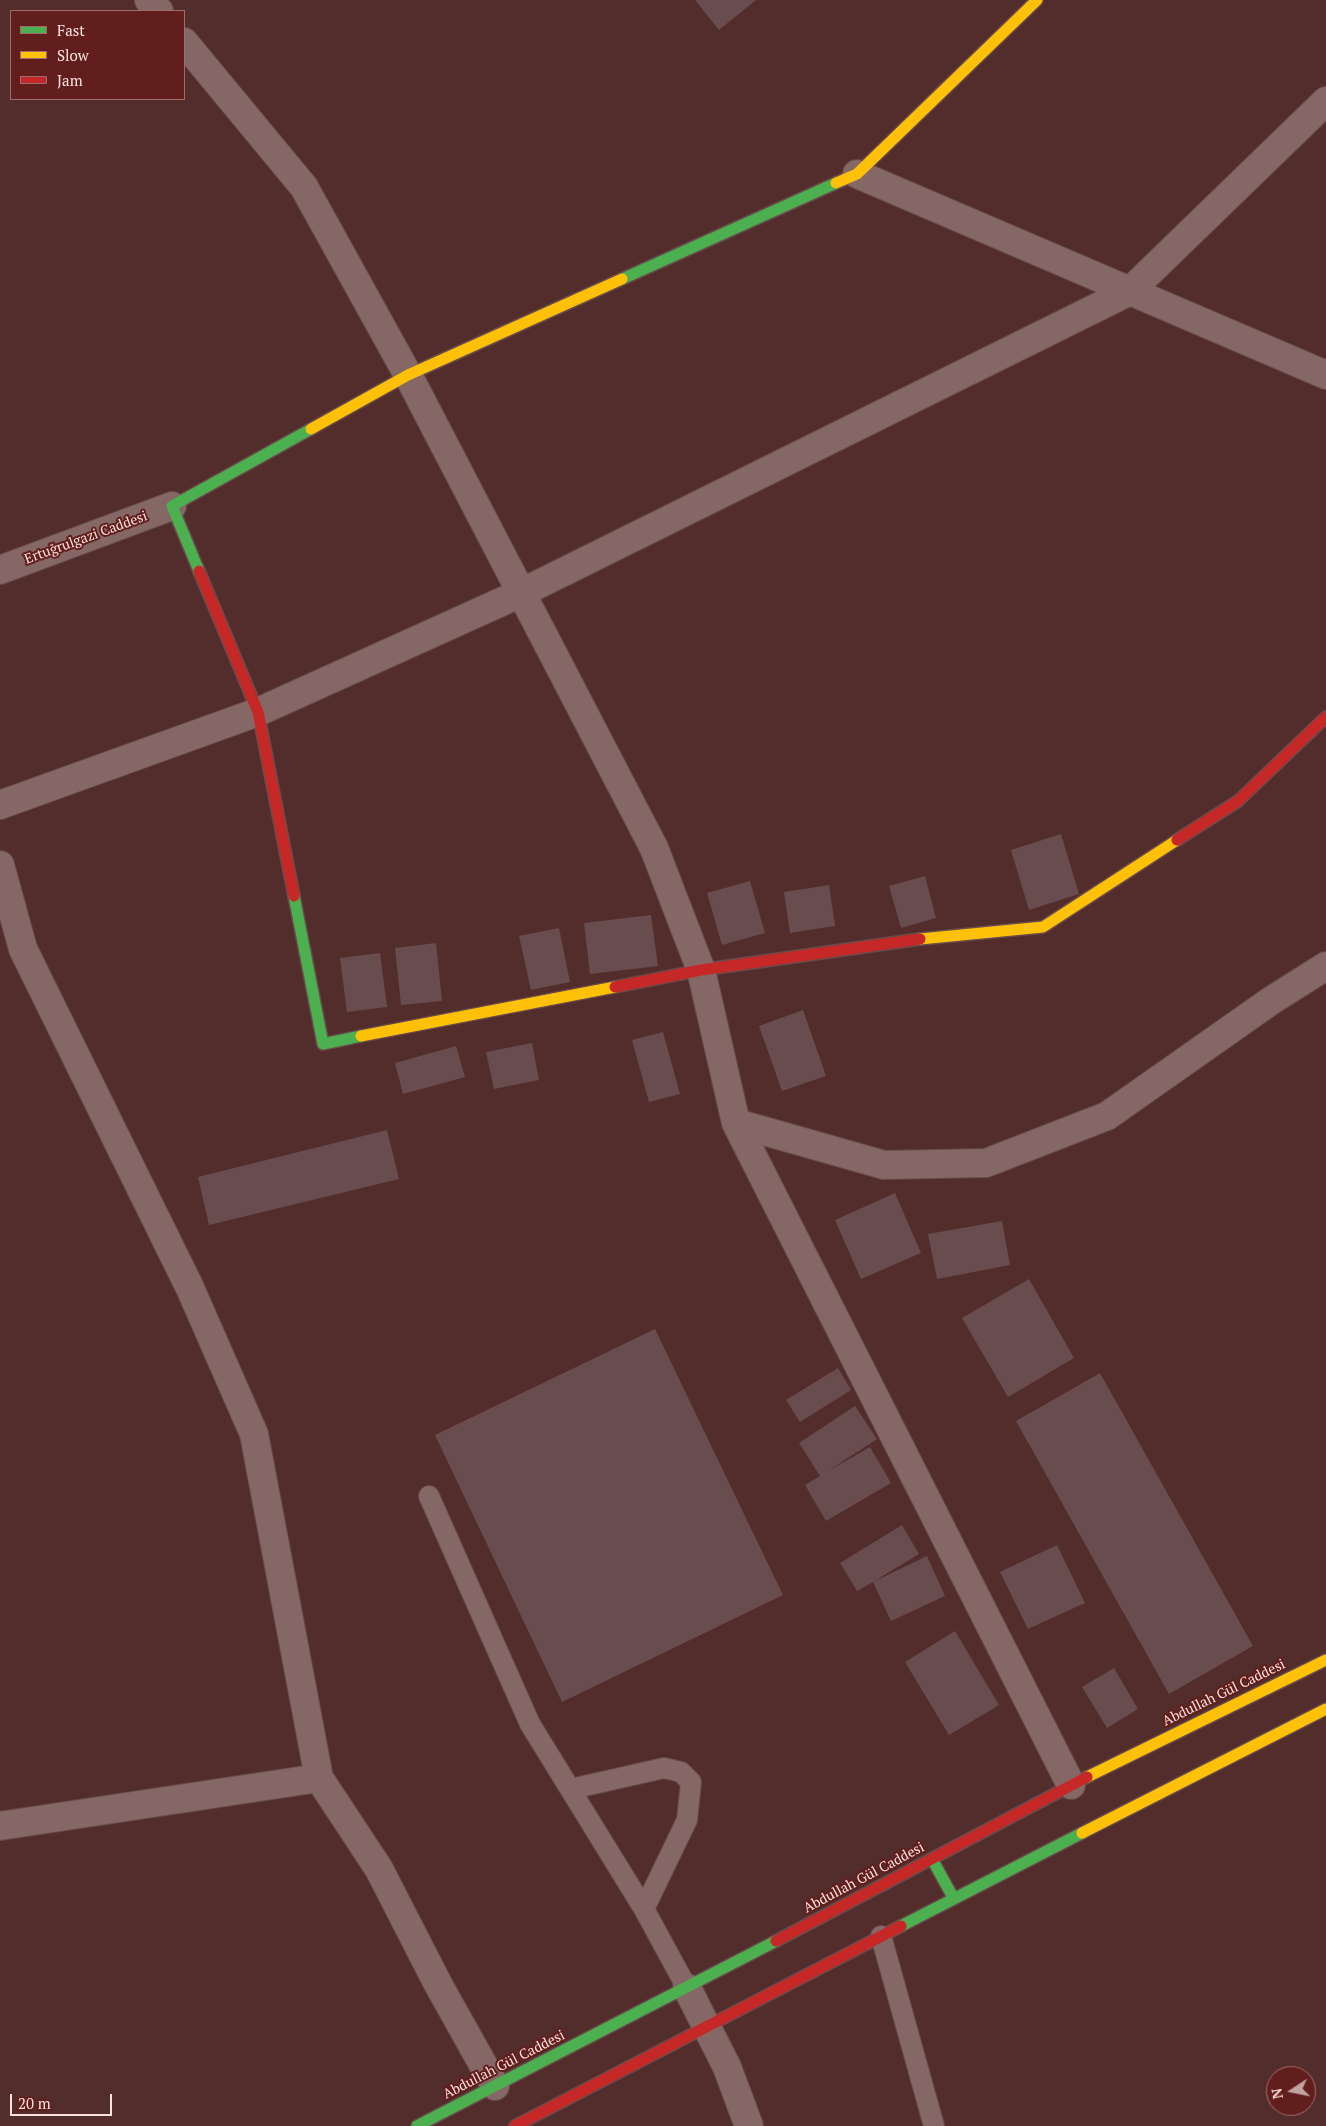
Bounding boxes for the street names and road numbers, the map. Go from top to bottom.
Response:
street label: Ertuğrulgazi Caddesi [22,508,150,568]
street label: Abdullah Gül Caddesi [1160,1656,1288,1730]
street label: Abdullah Gül Caddesi [801,1839,927,1917]
street label: Abdullah Gül Caddesi [440,2027,568,2103]

